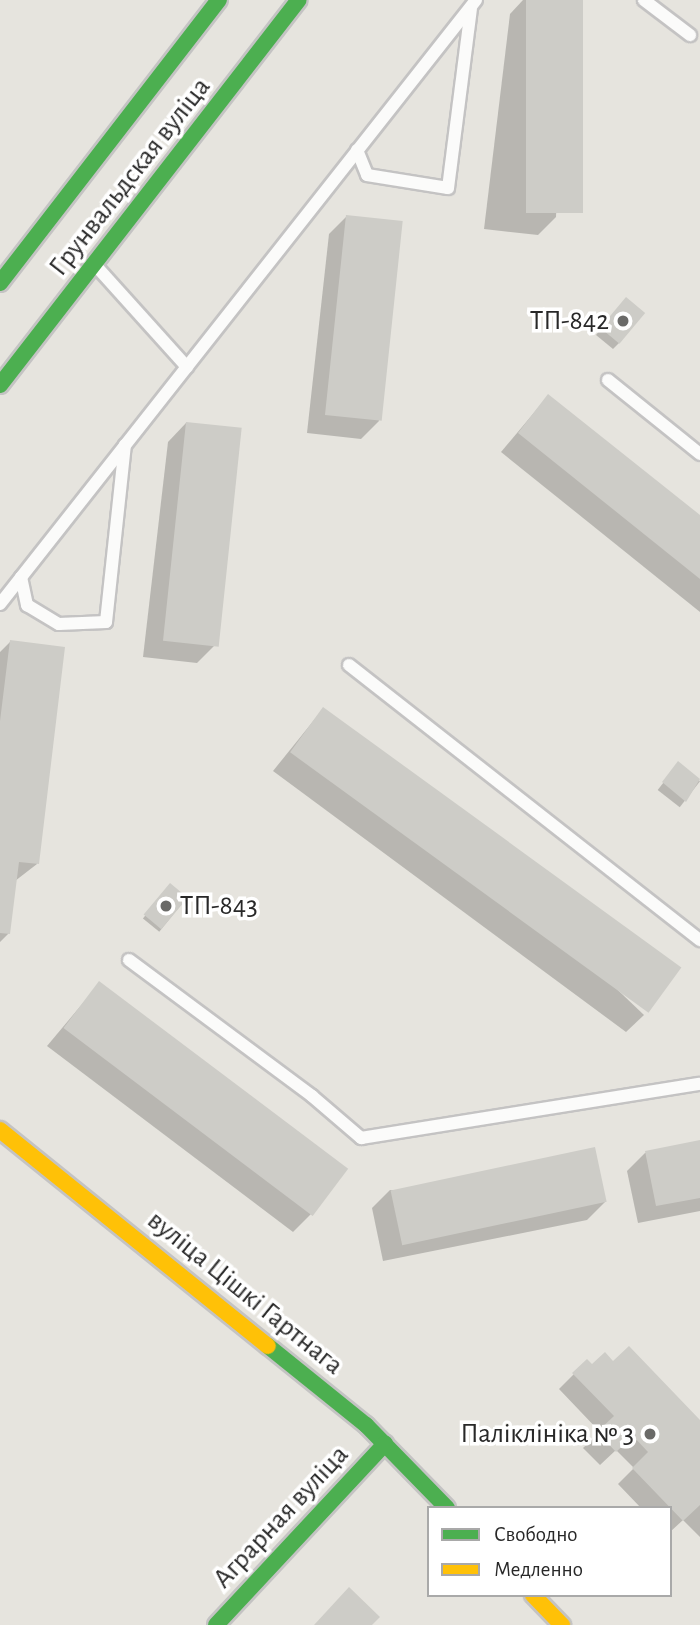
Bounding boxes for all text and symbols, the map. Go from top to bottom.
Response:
street label: Грунвальдская вуліца [42,71,218,283]
place label: ТП-842 [530,304,609,338]
marker: ТП-842 [615,313,631,329]
place label: ТП-843 [180,889,258,923]
marker: ТП-843 [158,898,174,914]
street label: вуліца Цішкі Гартнага [140,1204,350,1382]
place label: Паліклініка № 3 [460,1417,634,1451]
marker: Паліклініка № 3 [640,1424,660,1444]
street label: Аграрная вуліца [206,1438,356,1596]
legend [427,1506,672,1597]
text: Свободно [494,1524,578,1545]
text: Медленно [494,1559,583,1580]

